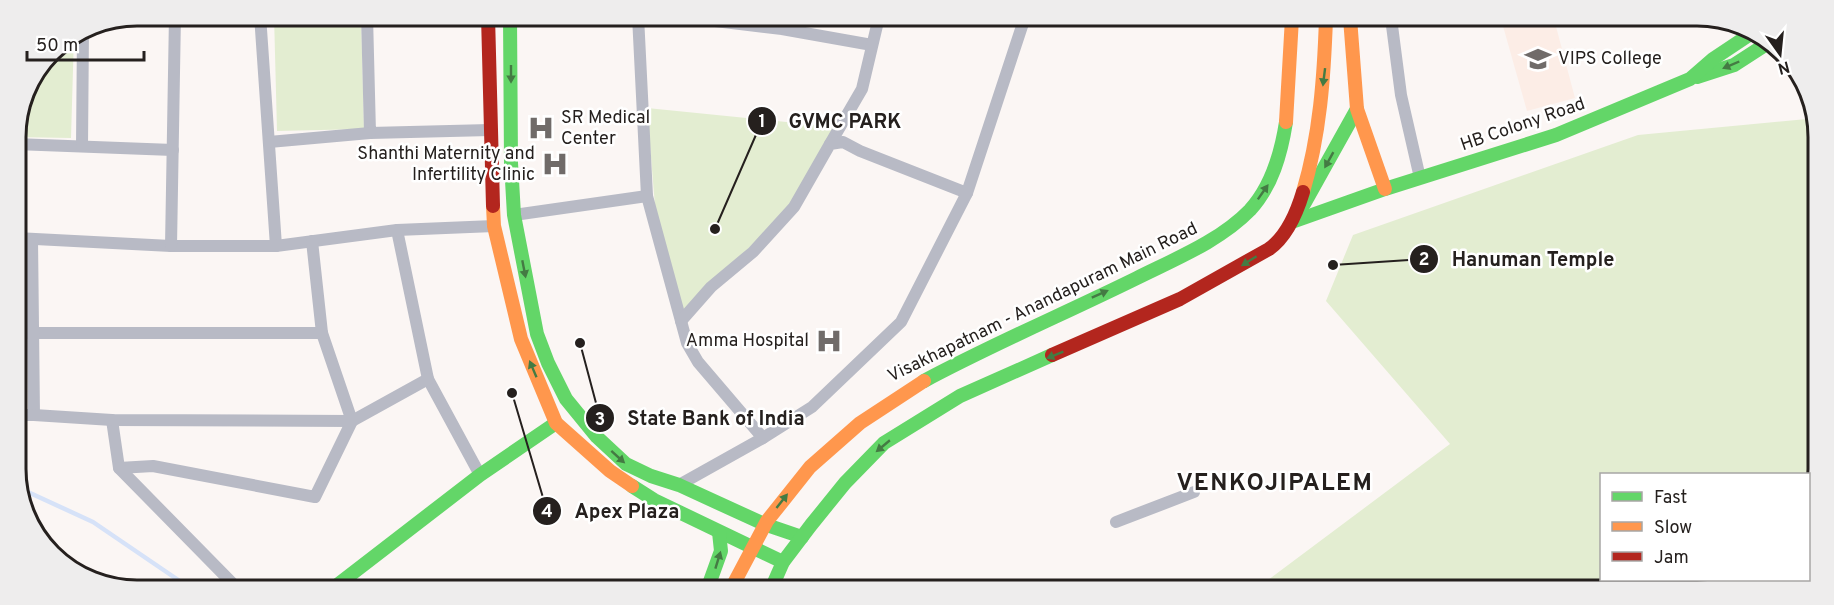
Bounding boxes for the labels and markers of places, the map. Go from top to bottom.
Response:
school or university icon: VIPS College [1523,44,1553,74]
place label: VIPS College [1558,48,1662,71]
callout: GVMC PARK [747,102,914,140]
place label: SR Medical Center [561,107,650,151]
hospital icon: SR Medical Center [526,113,556,143]
place label: Shanthi Maternity and Infertility Clinic [357,143,535,187]
hospital icon: Shanthi Maternity and Infertility Clinic [540,149,570,179]
callout: Hanuman Temple [1409,240,1626,278]
hospital icon: Amma Hospital [814,326,844,356]
place label: Amma Hospital [686,330,809,353]
callout: State Bank of India [585,399,817,437]
callout: Apex Plaza [532,492,691,530]

